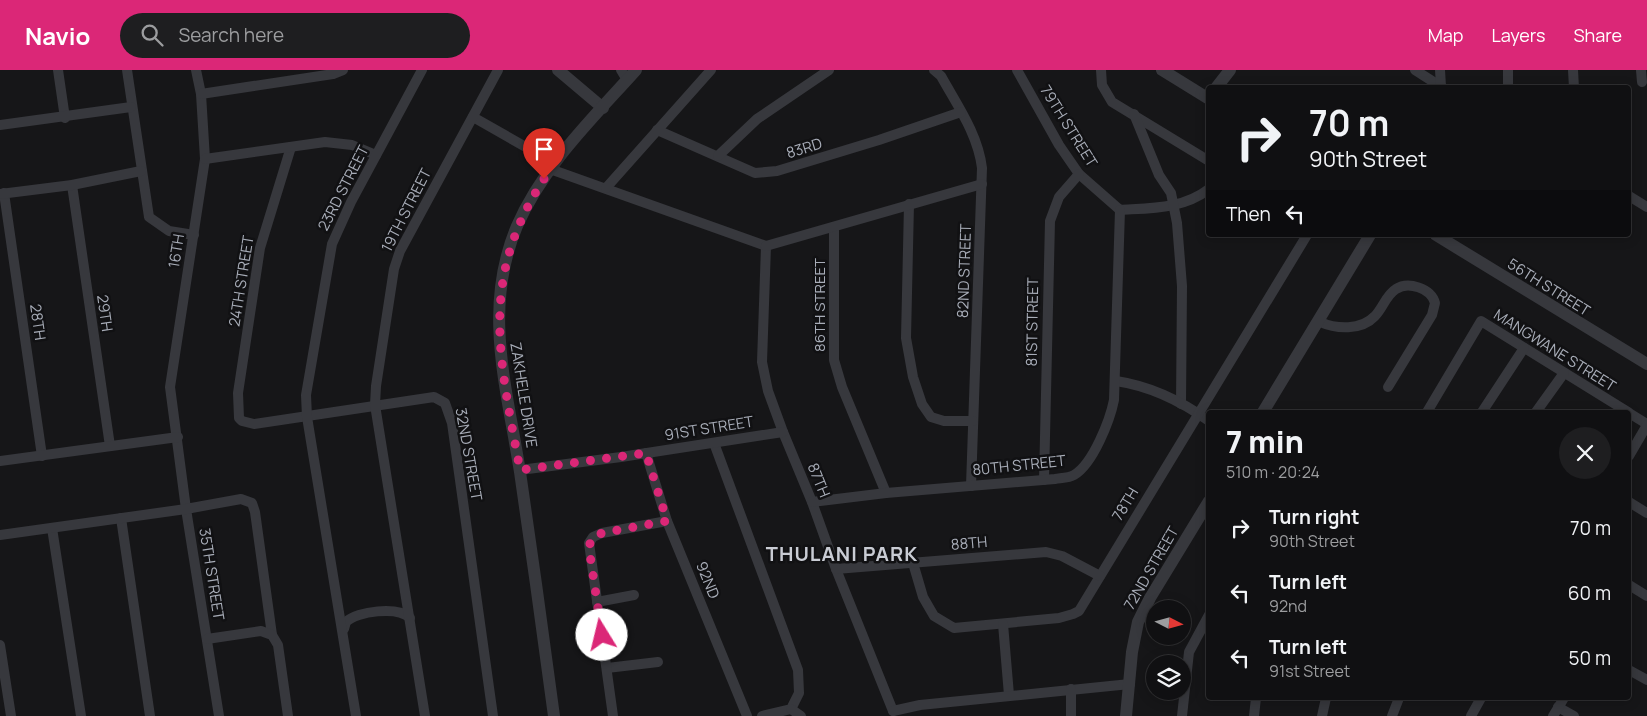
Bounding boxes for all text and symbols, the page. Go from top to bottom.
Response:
search box [120,13,470,58]
text: Navio [25,19,90,52]
icon: search [138,21,166,49]
text: Search here [178,22,284,48]
text: Map [1428,23,1463,47]
text: Layers [1491,23,1545,47]
text: Share [1573,23,1622,47]
street label: 79TH STREET [1036,81,1103,171]
text: 70 m [1309,99,1389,147]
icon: right [1226,105,1291,170]
pin [523,128,565,179]
street label: 83RD [783,133,825,163]
icon: arrive [530,135,558,163]
street label: 23RD STREET [313,142,374,234]
text: 90th Street [1309,144,1427,174]
street label: 19TH STREET [376,165,436,255]
icon: left [1281,200,1309,228]
text: Then [1226,201,1271,227]
street label: 82ND STREET [952,223,976,318]
street label: 16TH [163,232,189,270]
street label: 24TH STREET [223,234,259,328]
street label: 56TH STREET [1504,253,1594,321]
street label: 86TH STREET [809,258,830,352]
street label: 81ST STREET [1021,277,1043,367]
street label: 29TH [92,293,118,333]
street label: 28TH [25,302,51,342]
street label: MANGWANE STREET [1490,304,1620,396]
street label: ZAKHELE DRIVE [505,341,543,449]
street label: 32ND STREET [451,406,488,502]
street label: 91ST STREET [663,411,755,445]
text: 7 min [1226,421,1304,462]
button: close [1559,427,1611,479]
street label: 80TH STREET [971,450,1067,480]
street label: 87TH [803,460,835,500]
text: 510 m · 20:24 [1226,461,1320,483]
street label: 78TH [1107,483,1143,525]
text: Turn right [1269,504,1359,530]
icon: right [1226,514,1254,542]
text: 70 m [1570,515,1611,541]
street label: 72ND STREET [1119,522,1183,614]
street label: 35TH STREET [194,526,230,622]
text: 90th Street [1269,530,1355,552]
street label: 88TH [950,531,988,555]
district label: THULANI PARK [766,540,918,567]
street label: 92ND [691,558,725,602]
text: Turn left [1269,569,1347,595]
icon: left [1226,579,1254,607]
text: 60 m [1568,580,1611,606]
text: 92nd [1269,595,1307,617]
north arrow [1146,600,1191,645]
map controls [1146,600,1191,700]
position arrow [575,608,627,660]
text: Turn left [1269,634,1347,660]
icon: left [1226,644,1254,672]
text: 50 m [1569,645,1611,671]
button: layers [1146,655,1191,700]
text: 91st Street [1269,660,1350,682]

